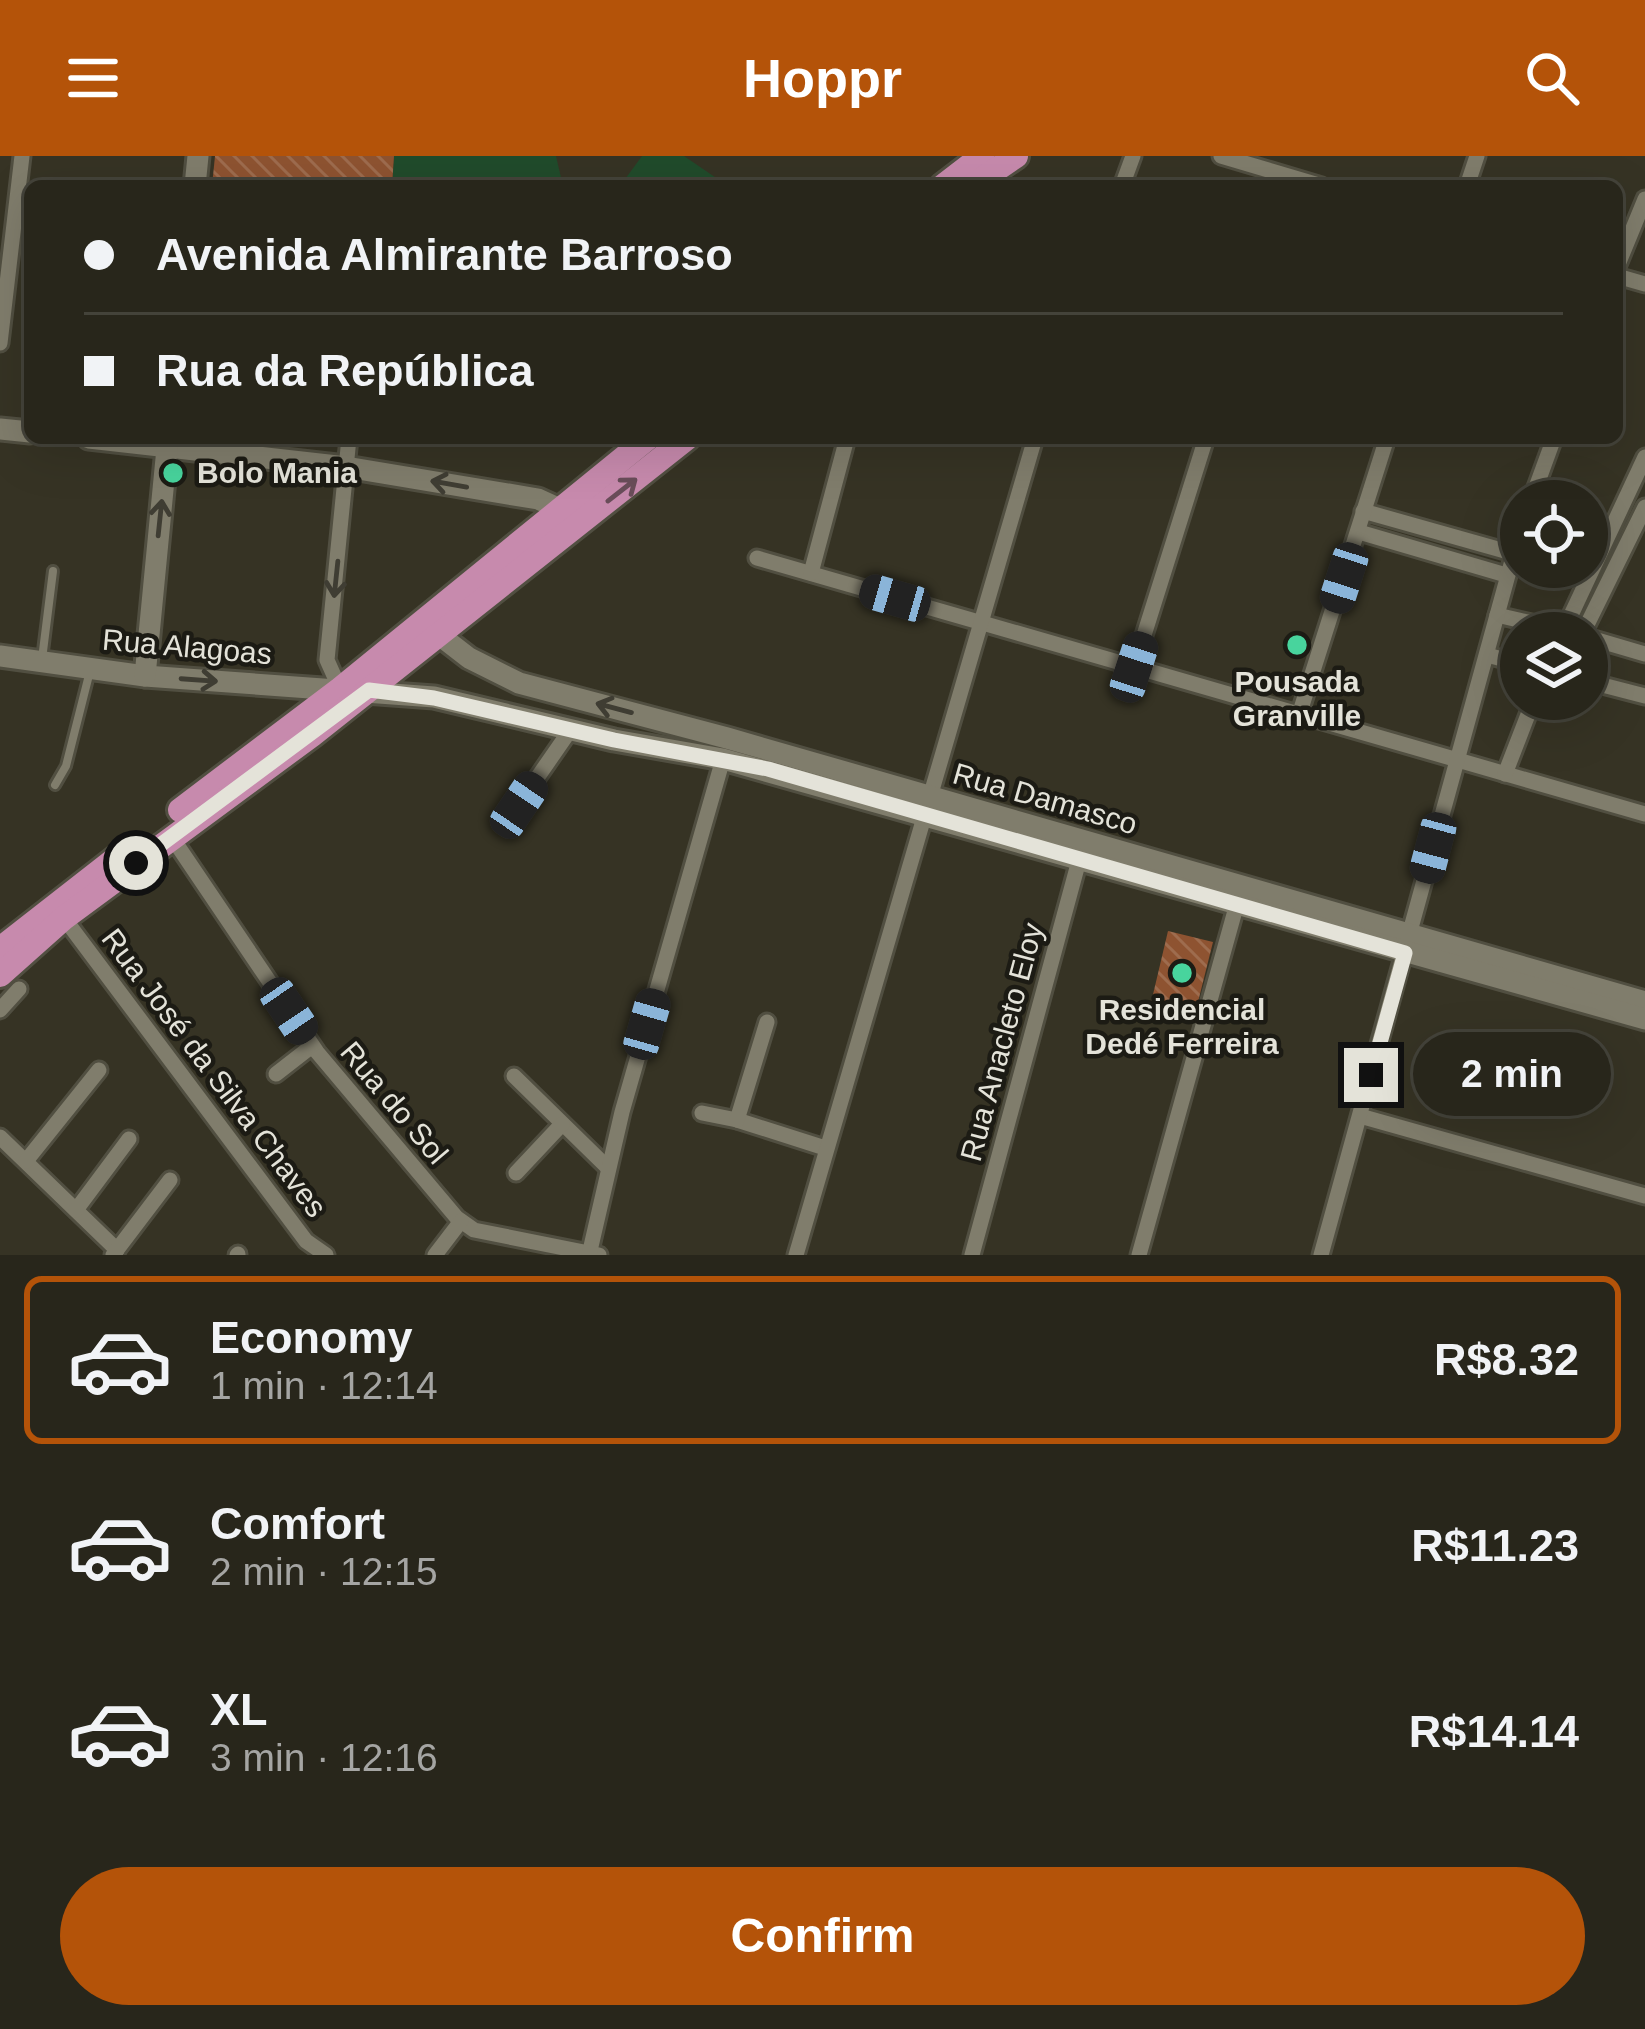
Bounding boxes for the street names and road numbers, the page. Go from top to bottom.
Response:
street label: Rua Alagoas [101,623,273,670]
street label: Rua Damasco [949,756,1141,841]
street label: Rua Anacleto Eloy [954,919,1049,1165]
street label: Rua José da Silva Chaves [95,922,333,1223]
street label: Rua do Sol [334,1035,455,1170]

